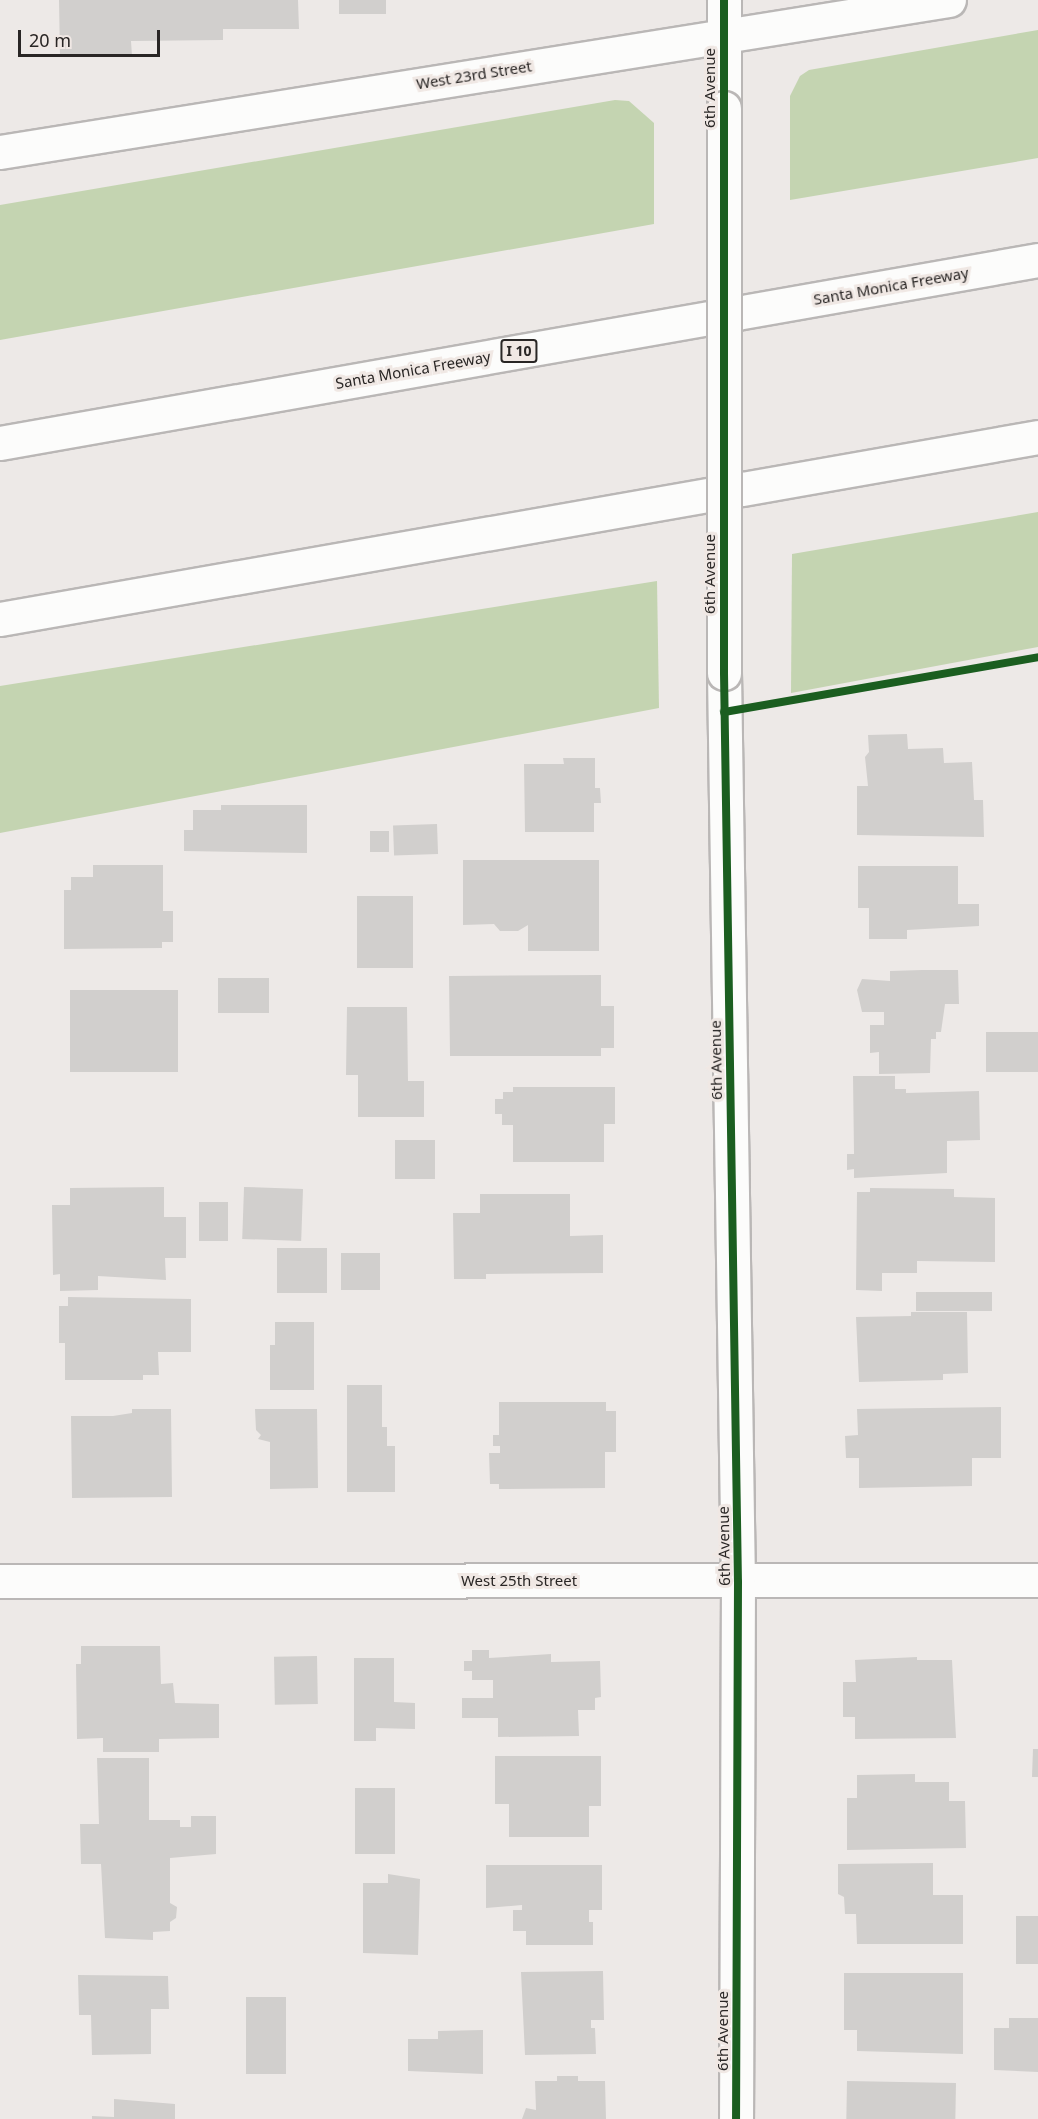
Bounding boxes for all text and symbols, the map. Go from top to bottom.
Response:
scale bar [21,18,164,56]
text: 20 m [29,28,71,52]
street label: 6th Avenue [701,48,719,128]
street label: West 23rd Street [415,57,533,93]
street label: Santa Monica Freeway [812,263,970,309]
road number: I 10 [500,340,538,362]
street label: Santa Monica Freeway [334,347,492,393]
street label: 6th Avenue [701,534,719,614]
street label: 6th Avenue [706,1020,726,1100]
street label: 6th Avenue [714,1506,734,1586]
street label: West 25th Street [461,1572,577,1590]
street label: 6th Avenue [714,1991,732,2071]

